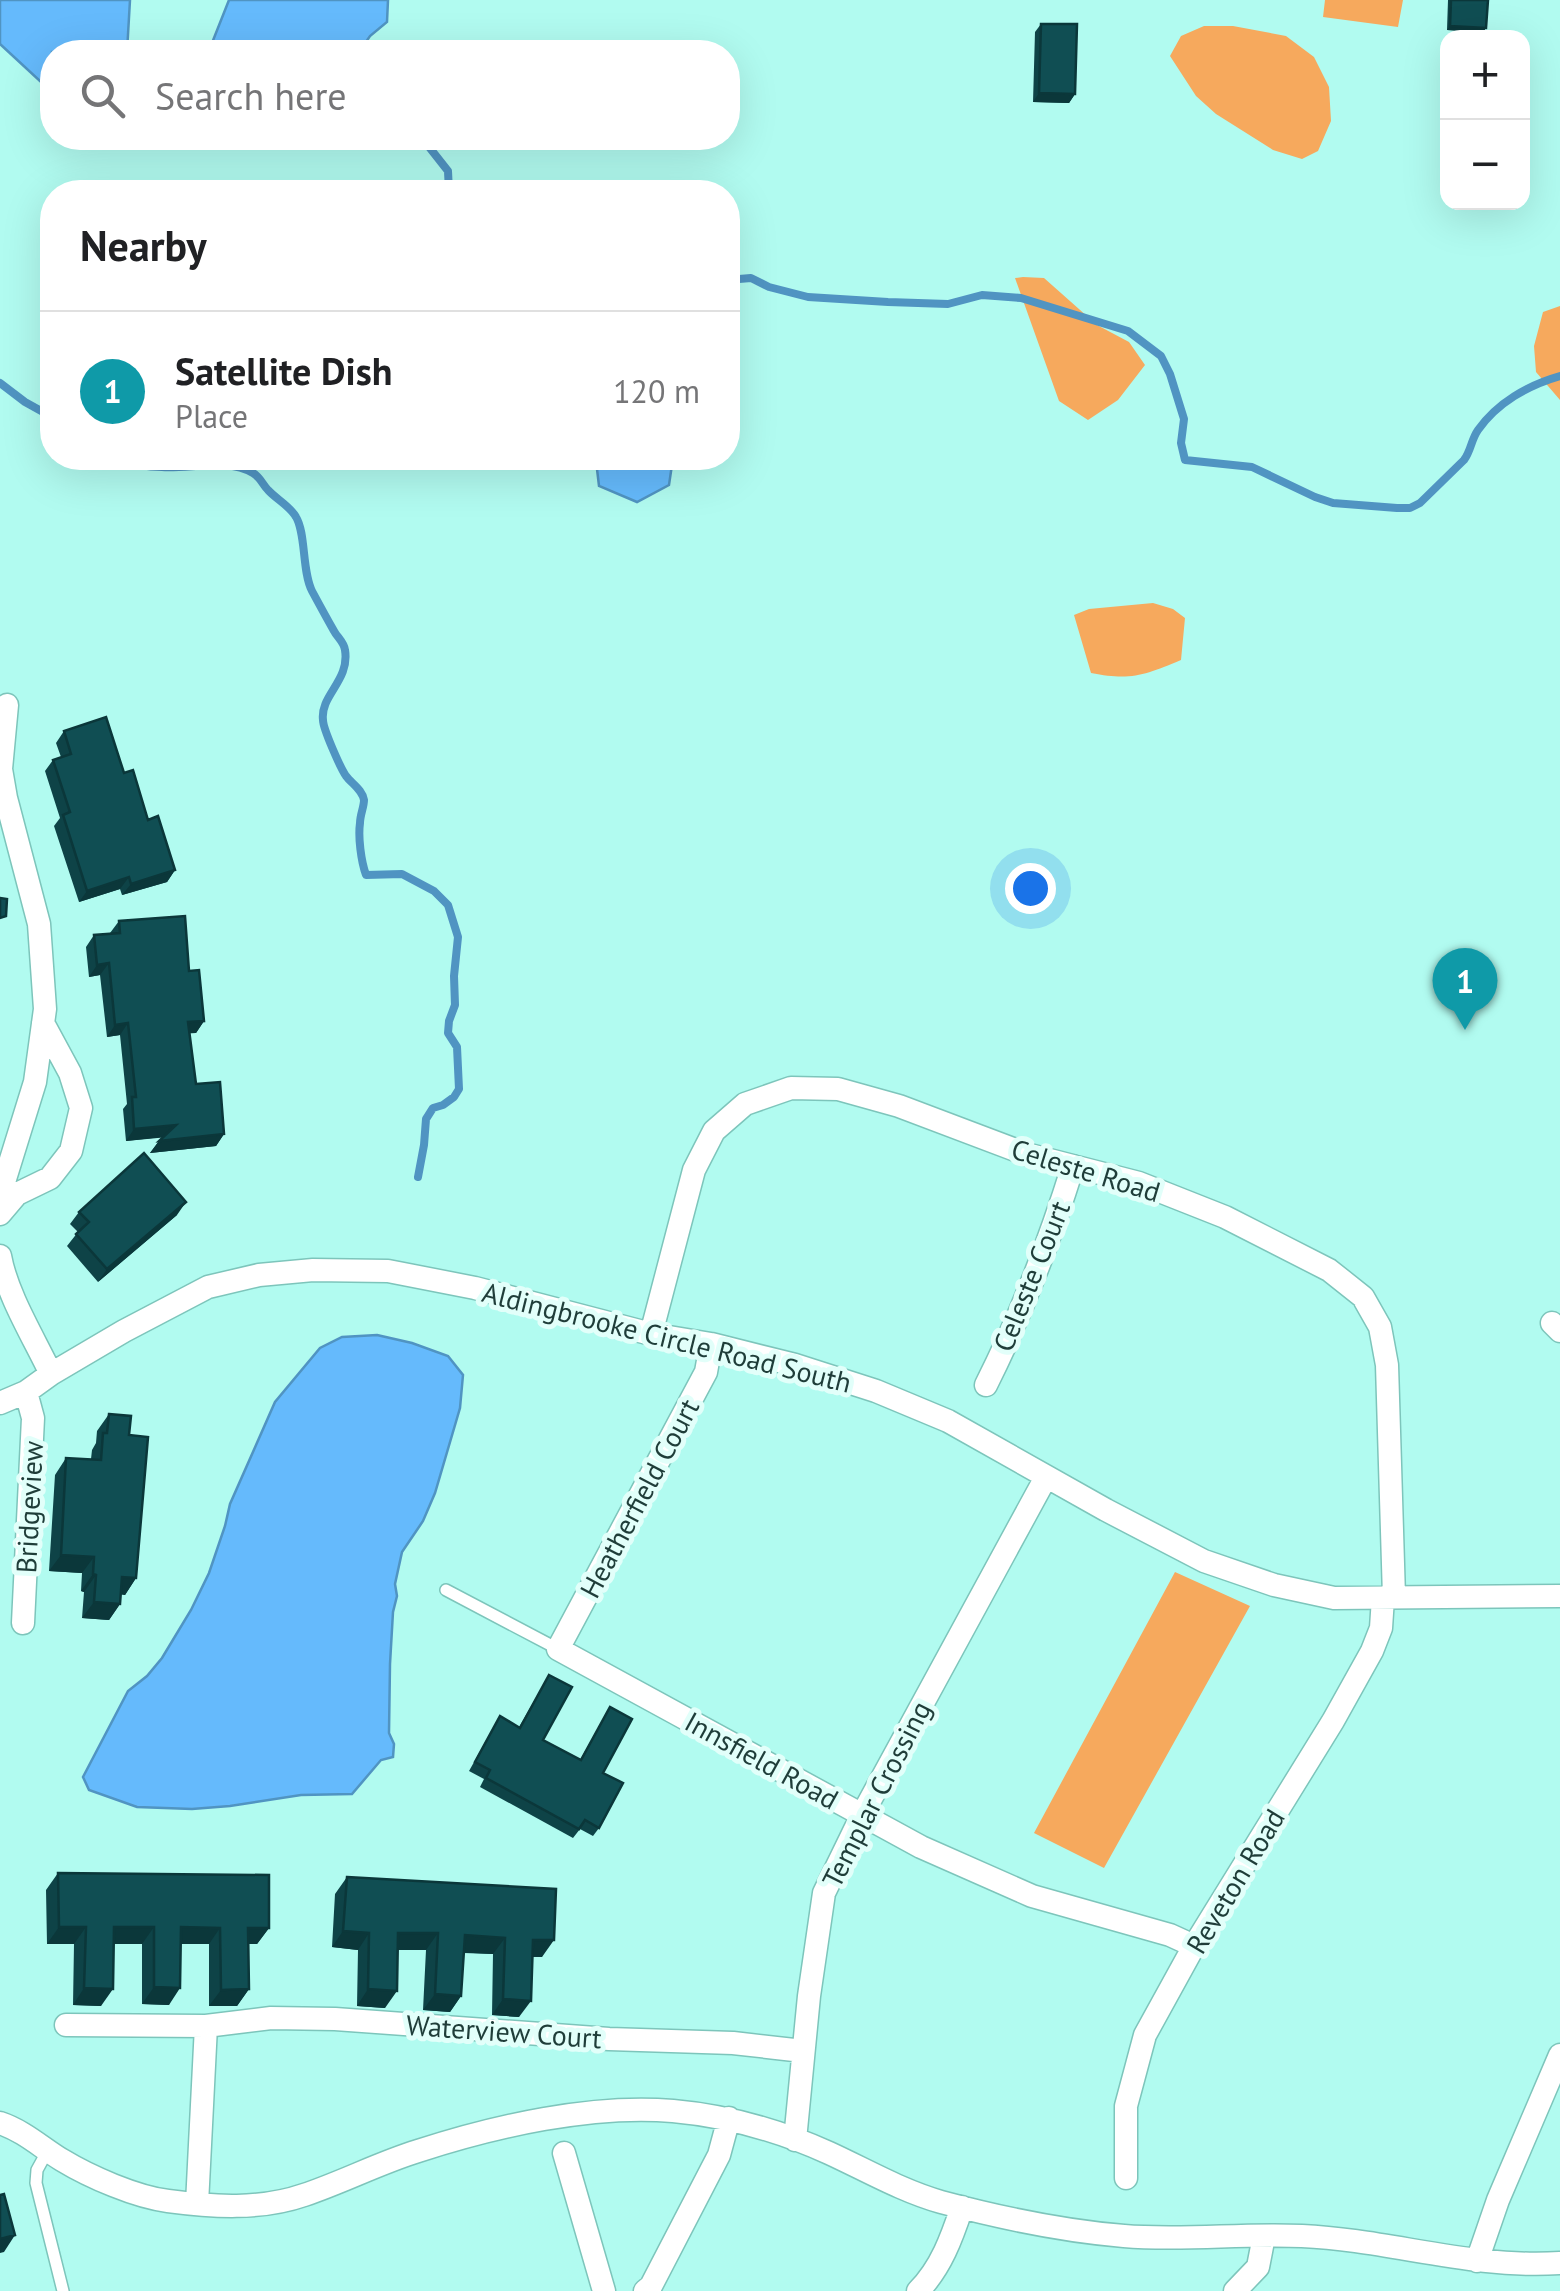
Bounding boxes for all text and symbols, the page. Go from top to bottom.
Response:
map controls [1440,30,1530,210]
button: + [1440,30,1530,120]
search box [40,40,740,150]
icon: search [75,68,130,123]
text: Search here [155,71,347,120]
button: − [1440,120,1530,210]
text: Nearby [80,218,207,273]
text: Satellite Dish [175,346,392,395]
text: 1 [103,370,122,412]
text: 120 m [613,370,700,412]
text: Place [175,395,248,437]
your location [1005,863,1056,914]
pin: 1 [1432,948,1498,1030]
street label: Celeste Road [1007,1130,1165,1210]
street label: Celeste Court [984,1195,1078,1357]
street label: Aldingbrooke Circle Road South [479,1273,855,1401]
street label: Heatherfield Court [571,1392,707,1604]
street label: Bridgeview [7,1439,51,1574]
street label: Templar Crossing [813,1694,939,1894]
street label: Innsfield Road [679,1703,845,1817]
street label: Reveton Road [1177,1802,1293,1960]
street label: Waterview Court [405,2006,604,2056]

